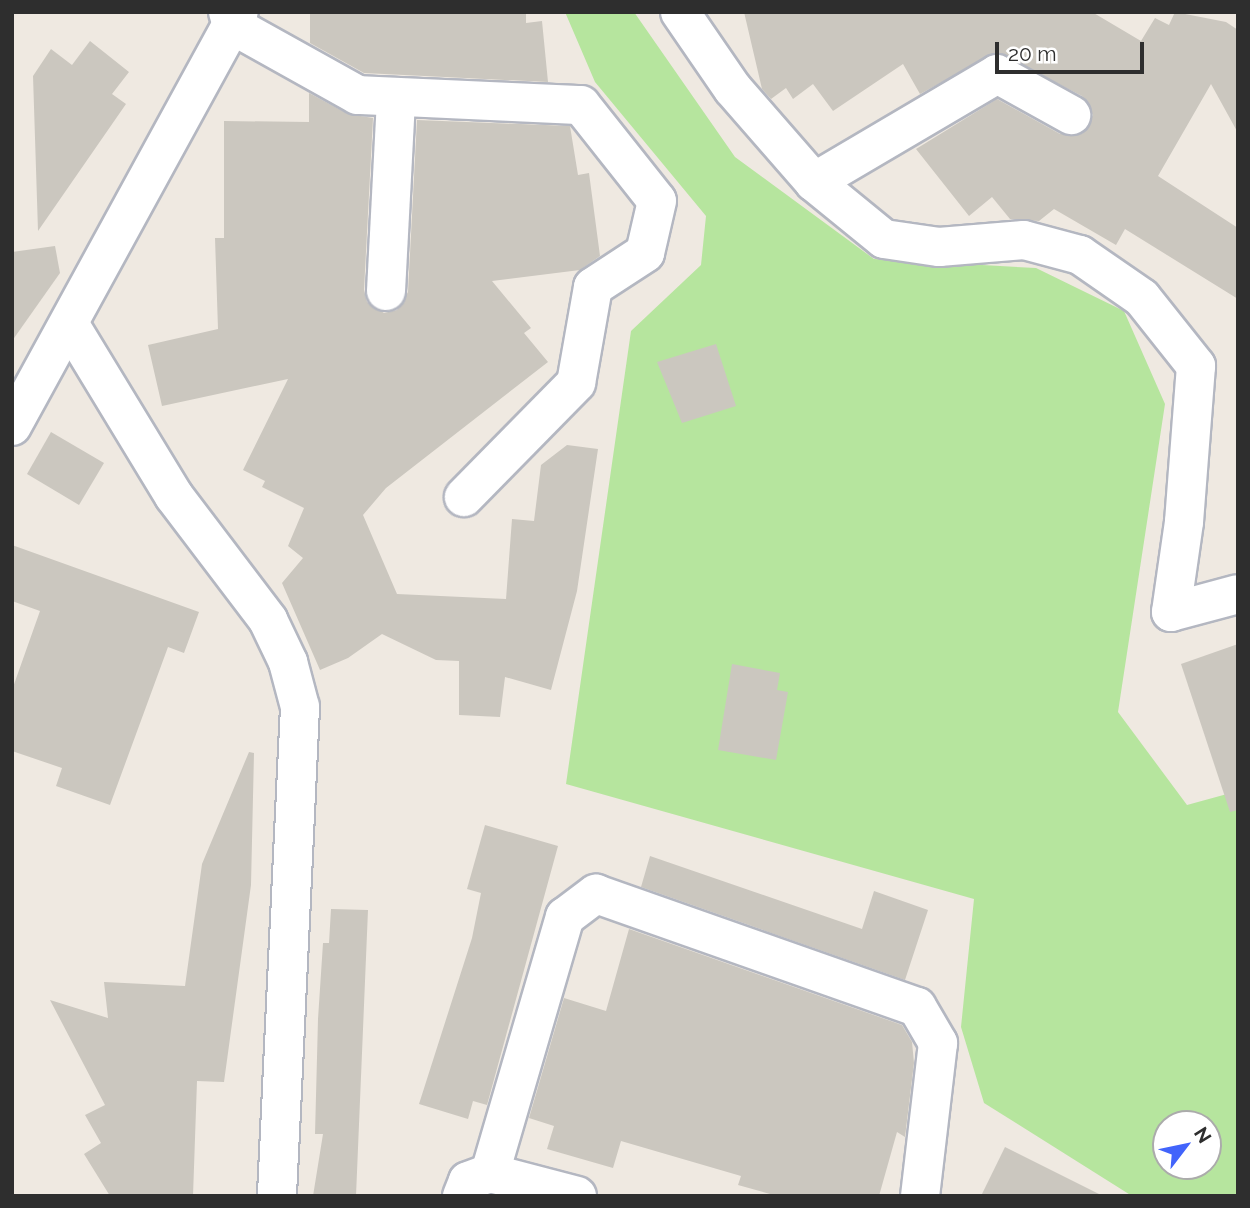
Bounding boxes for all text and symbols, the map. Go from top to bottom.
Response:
scale bar [998,28,1147,72]
text: 20 m [1008,41,1056,66]
north arrow [1152,1110,1222,1180]
text: N [1190,1123,1216,1147]

